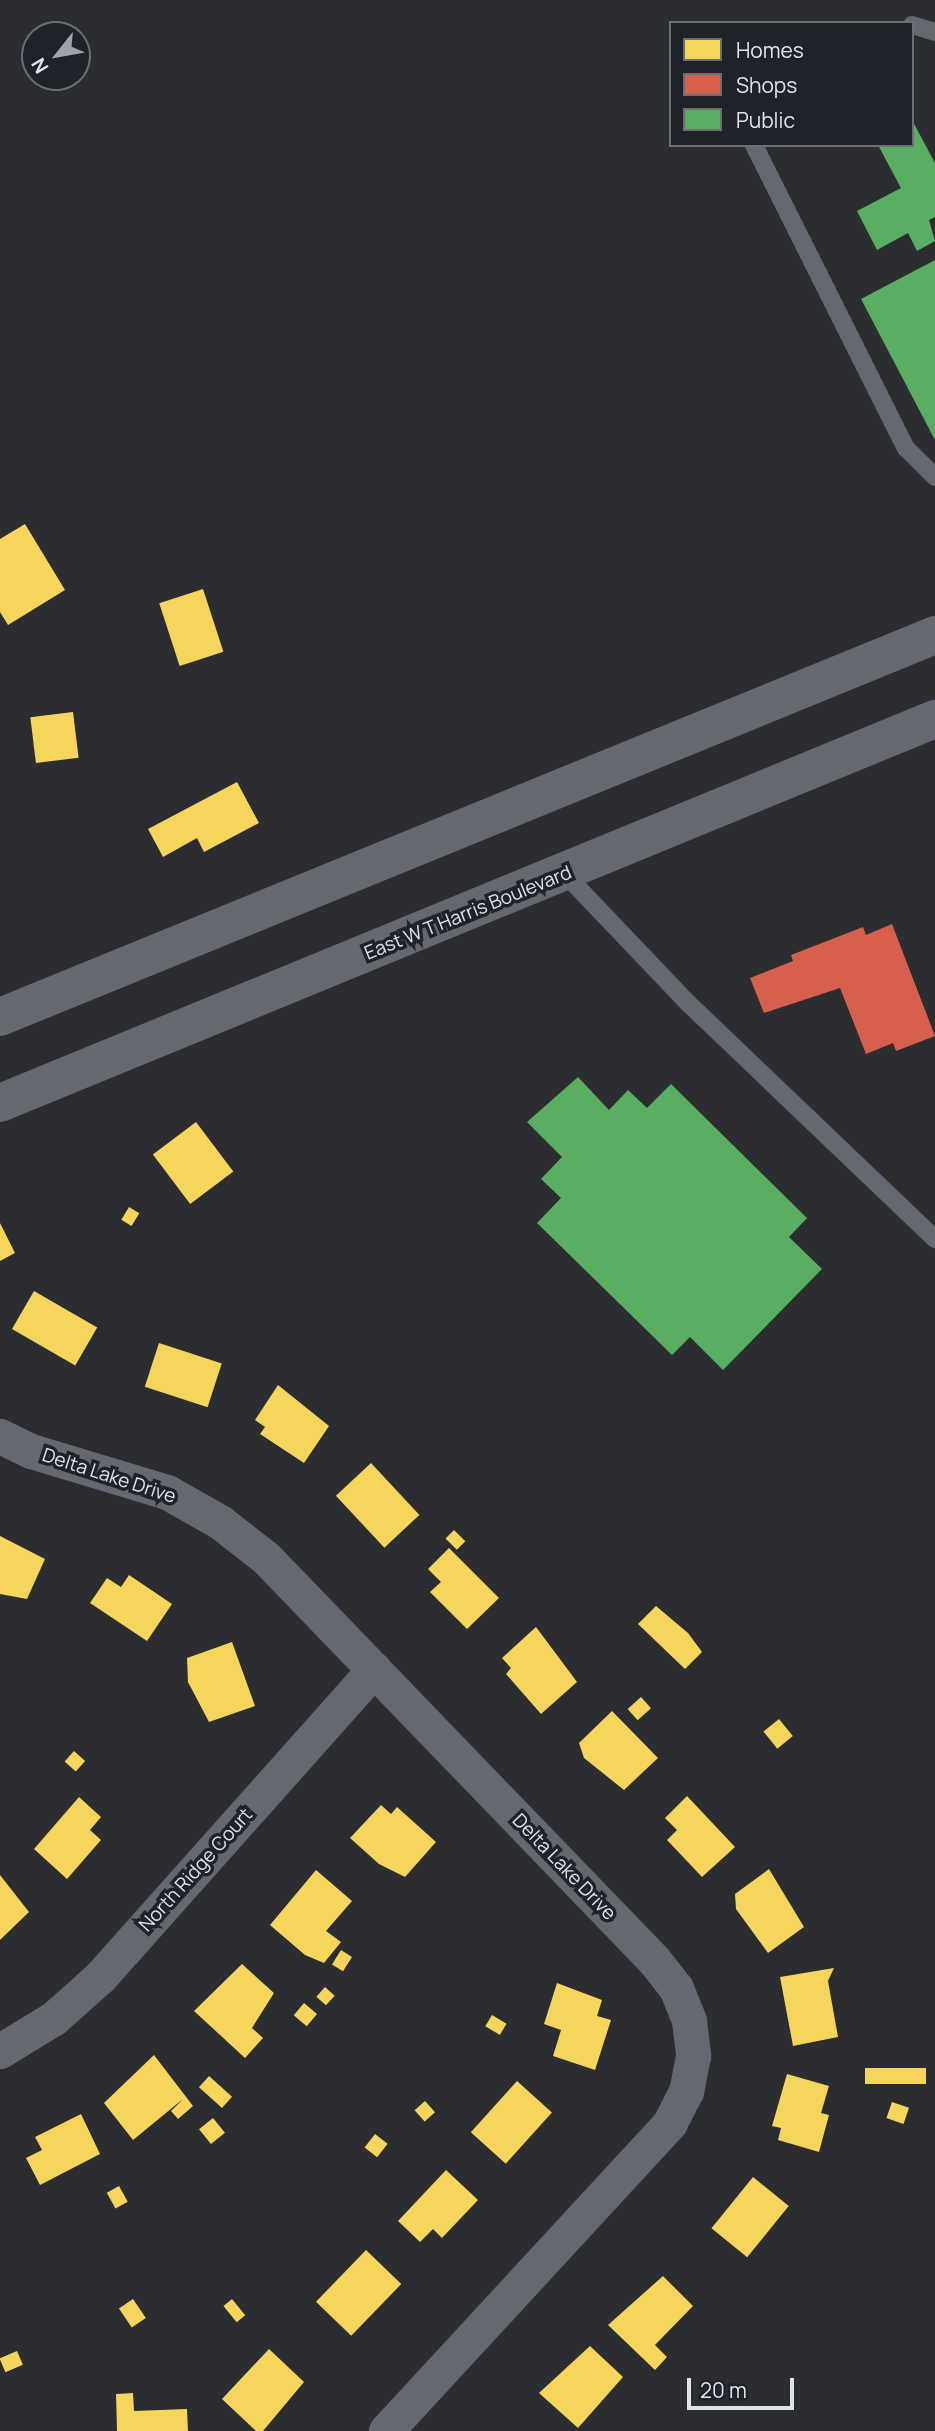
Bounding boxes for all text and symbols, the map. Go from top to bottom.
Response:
north arrow [21,21,91,91]
legend [669,21,914,147]
text: Homes [736,36,804,64]
text: N [25,53,54,78]
text: Shops [736,71,797,99]
text: Public [736,106,795,134]
street label: East W T Harris Boulevard [361,861,575,965]
street label: Delta Lake Drive [39,1444,179,1508]
street label: North Ridge Court [135,1804,257,1936]
street label: Delta Lake Drive [507,1809,621,1925]
scale bar [690,2364,797,2408]
text: 20 m [700,2376,747,2404]

